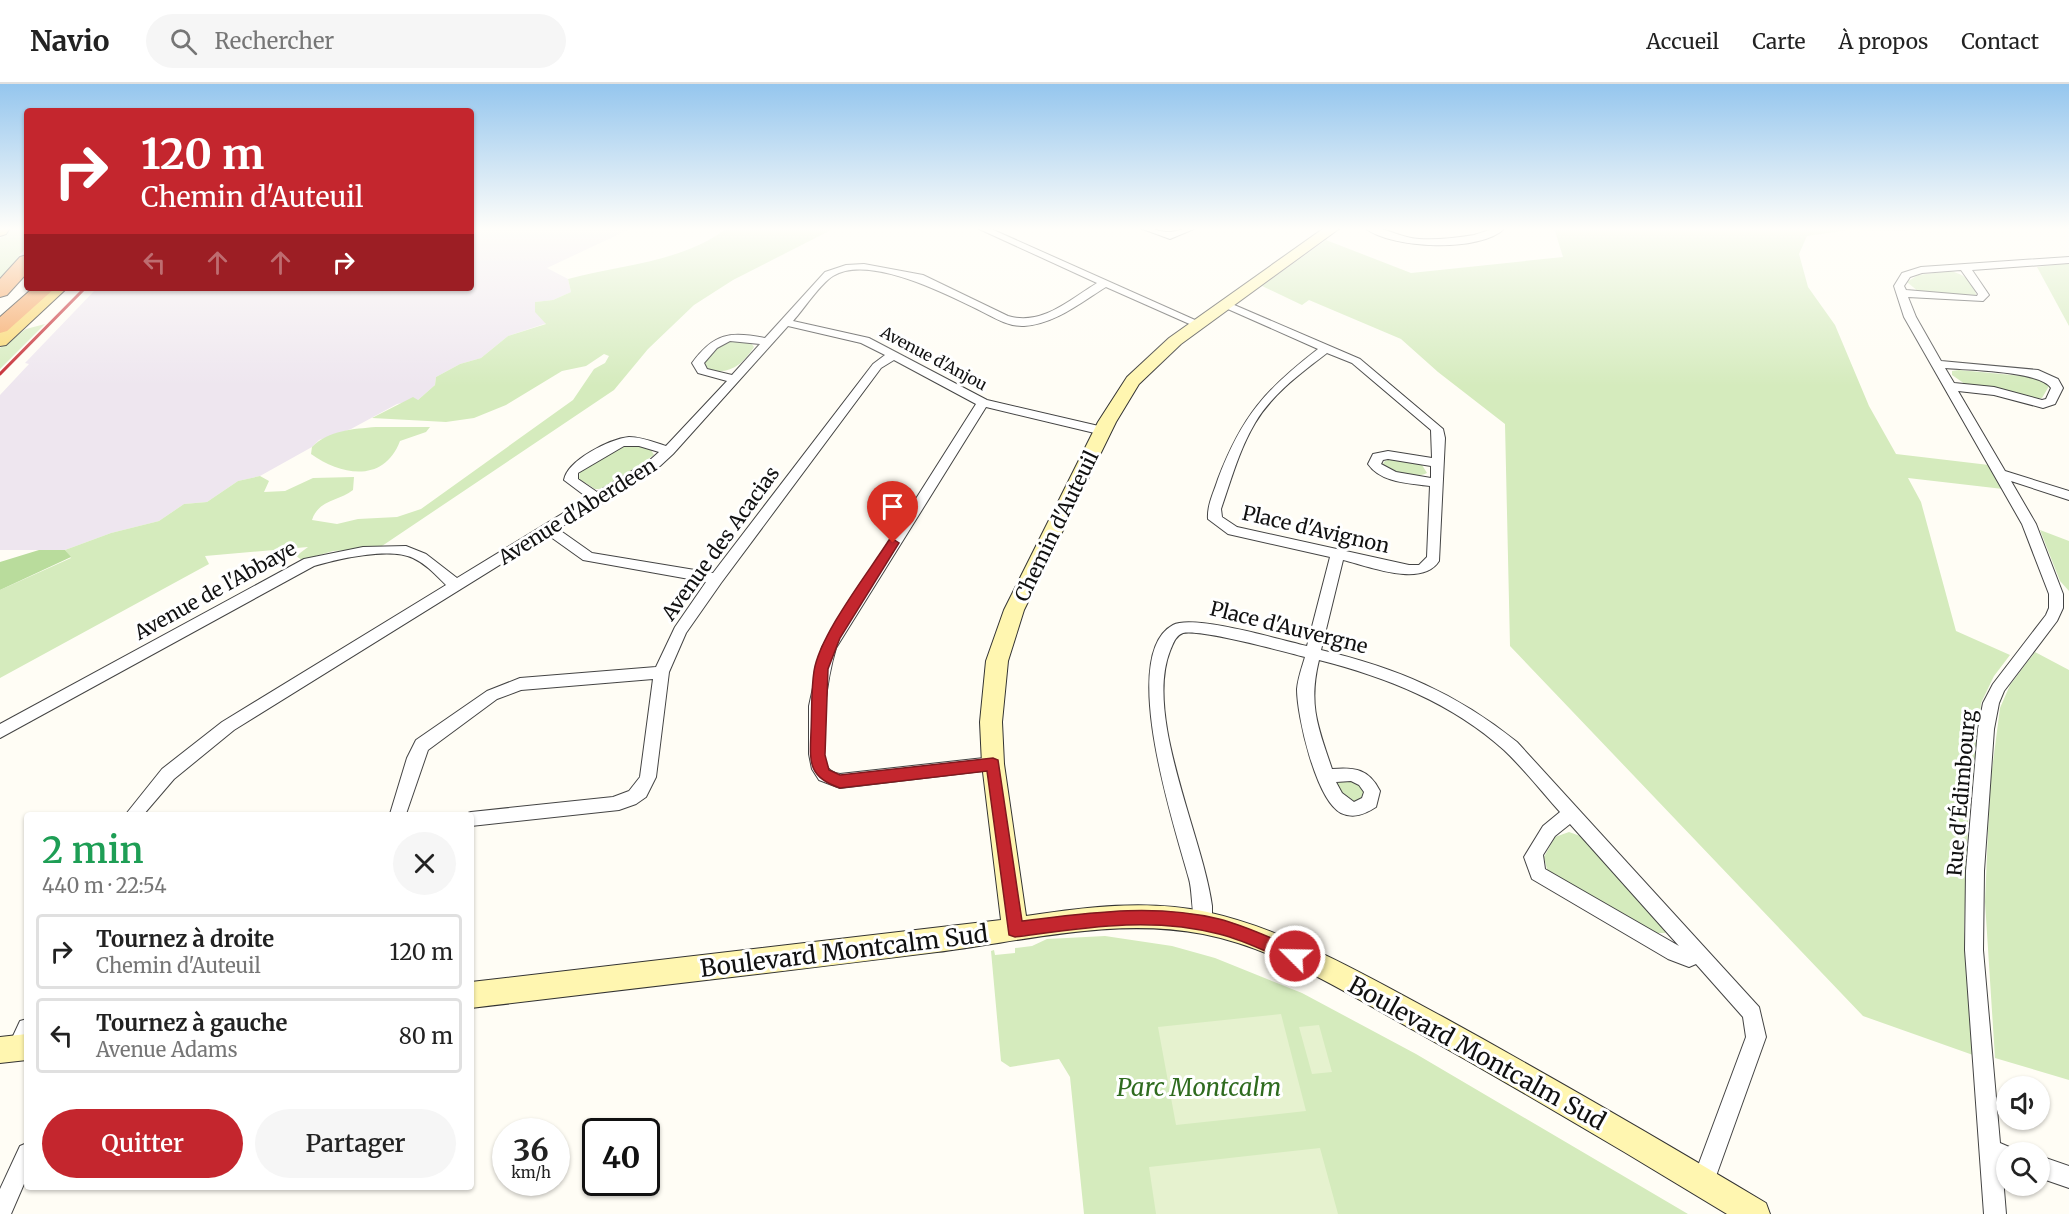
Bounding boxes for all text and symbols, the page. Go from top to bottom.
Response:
search box [146,14,566,68]
text: Navio [30,23,110,59]
icon: search [167,25,200,58]
text: Rechercher [215,27,334,55]
text: Accueil [1646,28,1719,55]
text: Carte [1752,28,1806,55]
text: À propos [1839,28,1928,55]
text: Contact [1961,28,2039,55]
text: 120 m [141,128,264,180]
icon: right [42,132,120,210]
text: Chemin d'Auteuil [141,180,363,214]
icon: left [138,246,171,279]
icon: ahead [201,246,234,279]
icon: ahead [264,246,297,279]
icon: right [327,246,360,279]
street label: Avenue d'Anjou [877,321,991,394]
street label: Chemin d'Auteuil [1009,446,1103,606]
street label: Avenue d'Aberdeen [493,452,661,570]
street label: Avenue des Acacias [655,461,784,626]
pin [867,481,918,543]
icon: arrive [876,490,909,523]
street label: Place d'Avignon [1240,500,1392,558]
street label: Avenue de l'Abbaye [129,535,300,645]
street label: Place d'Auvergne [1207,595,1371,659]
street label: Rue d'Édimbourg [1939,709,1981,877]
text: 2 min [42,828,144,873]
button: close [393,832,456,895]
text: 440 m · 22:54 [42,873,167,898]
street label: Boulevard Montcalm Sud [698,918,990,984]
position arrow [1263,924,1327,988]
text: Tournez à droite [96,925,274,953]
icon: right [45,935,78,968]
text: 120 m [389,938,453,966]
text: Chemin d'Auteuil [96,953,261,978]
street label: Boulevard Montcalm Sud [1343,969,1611,1137]
text: Tournez à gauche [96,1009,287,1037]
icon: left [45,1019,78,1052]
text: 80 m [399,1022,453,1050]
text: Avenue Adams [96,1037,238,1062]
park label: Parc Montcalm [1117,1072,1281,1103]
map controls [1996,1076,2050,1196]
button: sound [1996,1076,2050,1130]
button: Quitter [42,1109,243,1178]
button: Partager [255,1109,456,1178]
speed limit sign: 40 [582,1118,660,1196]
text: 36 [513,1131,549,1169]
button: search [1996,1142,2050,1196]
text: km/h [511,1163,551,1182]

